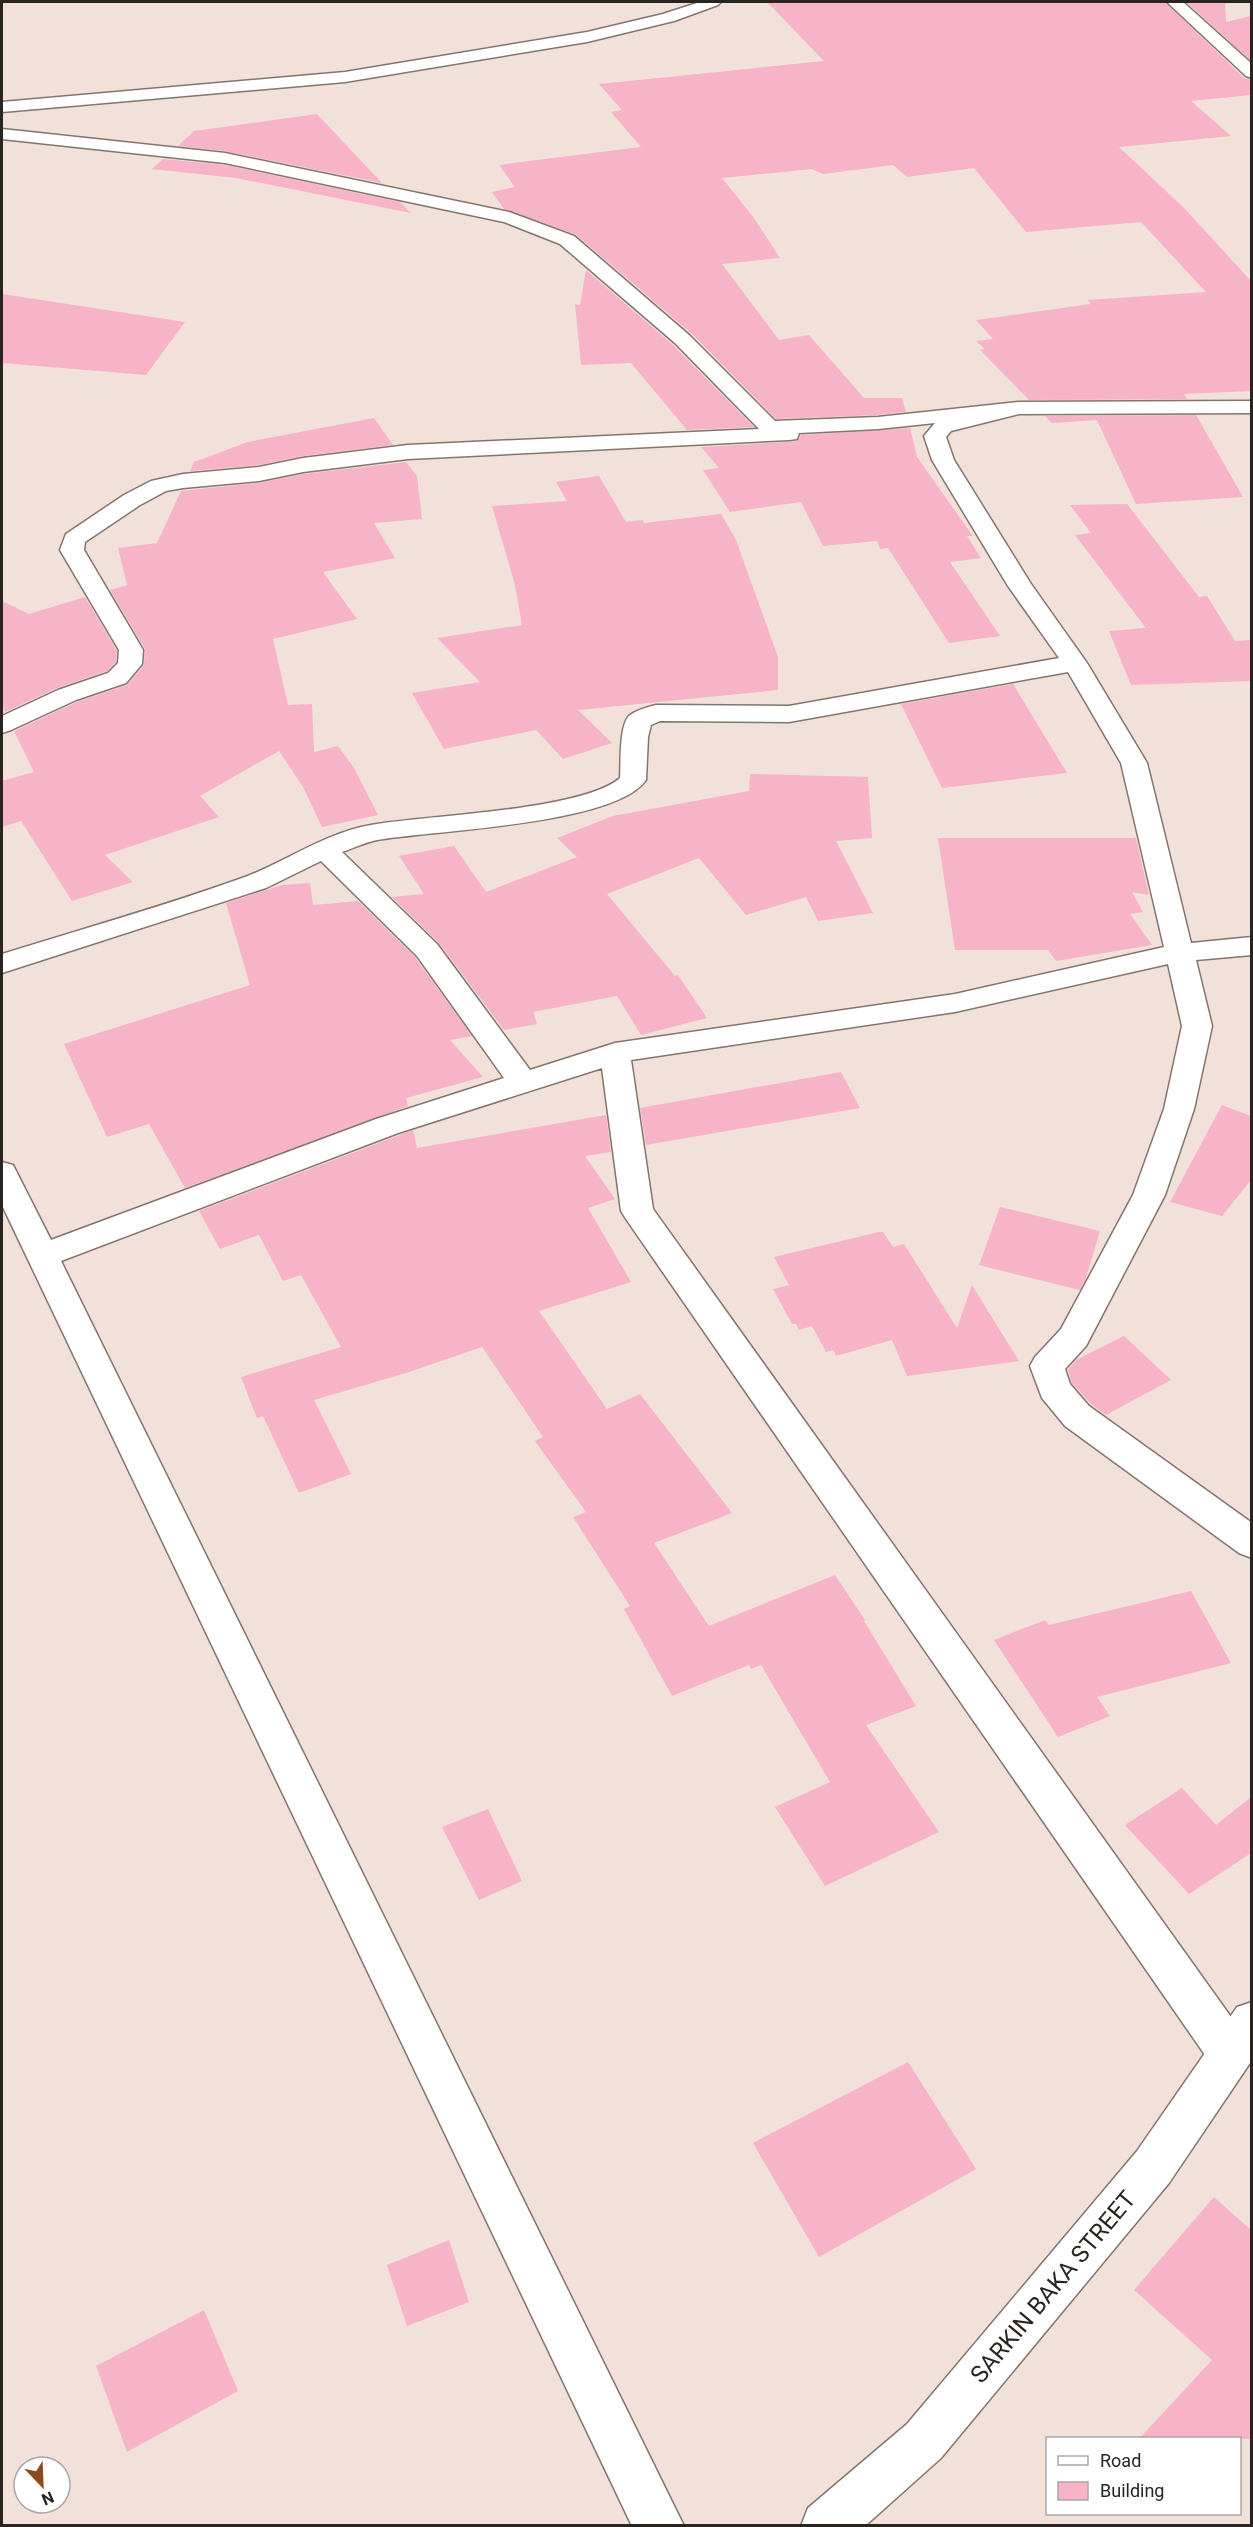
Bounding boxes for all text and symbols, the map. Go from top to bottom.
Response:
street label: SARKIN BAKA STREET [965,2185,1141,2389]
legend [1046,2437,1241,2515]
text: Road [1100,2450,1141,2471]
north arrow [12,2455,72,2515]
text: Building [1100,2480,1164,2501]
text: N [39,2487,57,2509]

